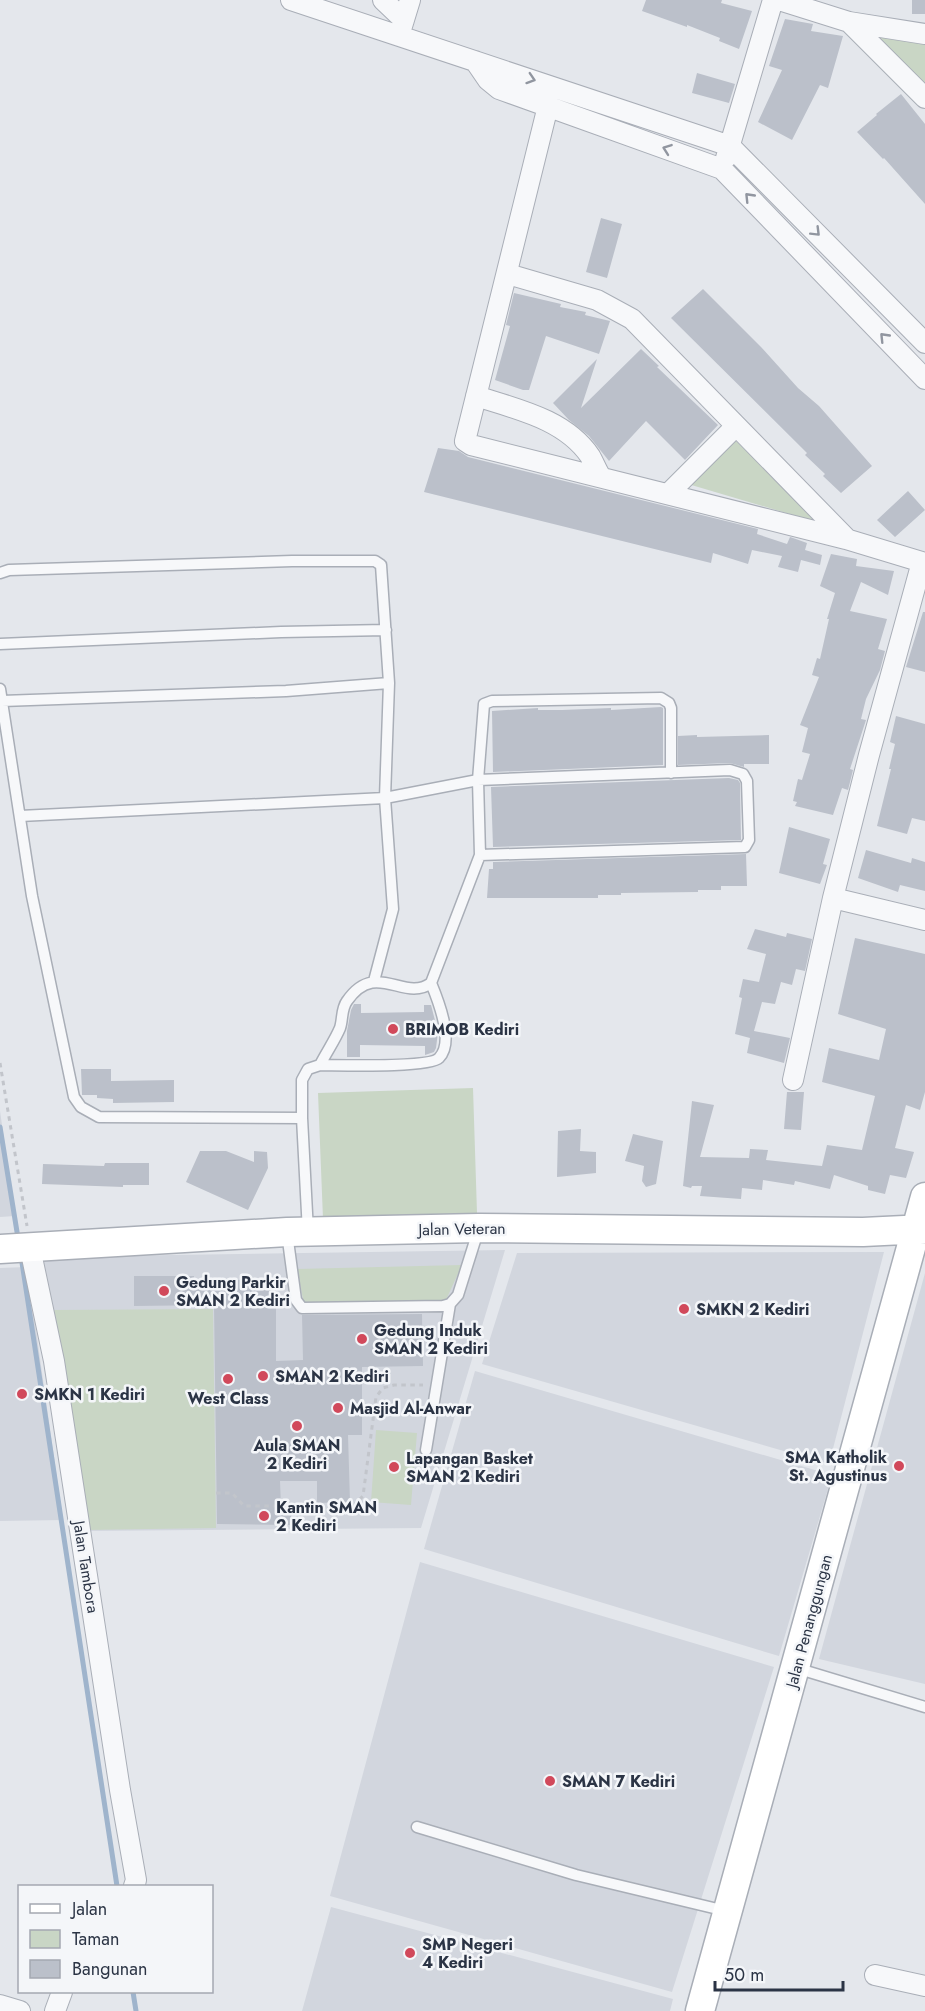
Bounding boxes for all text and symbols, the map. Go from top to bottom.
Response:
one-way arrow [525,72,536,84]
one-way arrow [662,144,673,157]
one-way arrow [745,193,756,203]
one-way arrow [808,225,819,236]
one-way arrow [881,334,892,345]
place label: BRIMOB Kediri [405,1018,519,1041]
marker: BRIMOB Kediri [386,1022,400,1036]
street label: Jalan Veteran [416,1217,506,1241]
place label: Gedung Parkir SMAN 2 Kediri [176,1271,290,1312]
marker: Gedung Parkir SMAN 2 Kediri [157,1284,171,1298]
place label: SMKN 2 Kediri [696,1298,809,1321]
marker: SMKN 2 Kediri [677,1302,691,1316]
place label: Gedung Induk SMAN 2 Kediri [374,1319,488,1360]
marker: Gedung Induk SMAN 2 Kediri [355,1332,369,1346]
place label: SMAN 2 Kediri [275,1365,389,1388]
marker: SMAN 2 Kediri [256,1369,270,1383]
marker: West Class [221,1372,235,1386]
place label: SMKN 1 Kediri [34,1383,145,1406]
marker: SMKN 1 Kediri [15,1387,29,1401]
place label: West Class [188,1387,268,1410]
place label: Masjid Al-Anwar [350,1397,472,1420]
marker: Masjid Al-Anwar [331,1401,345,1415]
marker: Aula SMAN 2 Kediri [290,1419,304,1433]
place label: Aula SMAN 2 Kediri [252,1434,341,1475]
place label: SMA Katholik St. Agustinus [785,1446,888,1487]
place label: Lapangan Basket SMAN 2 Kediri [406,1447,534,1488]
marker: SMA Katholik St. Agustinus [892,1459,906,1473]
marker: Lapangan Basket SMAN 2 Kediri [387,1460,401,1474]
place label: Kantin SMAN 2 Kediri [276,1496,377,1537]
marker: Kantin SMAN 2 Kediri [257,1509,271,1523]
street label: Jalan Tambora [67,1517,105,1615]
street label: Jalan Penanggungan [780,1552,838,1692]
place label: SMAN 7 Kediri [562,1770,675,1793]
marker: SMAN 7 Kediri [543,1774,557,1788]
legend [18,1885,213,1993]
text: Jalan [70,1896,107,1922]
text: Taman [72,1926,119,1952]
place label: SMP Negeri 4 Kediri [422,1933,513,1974]
marker: SMP Negeri 4 Kediri [403,1946,417,1960]
scale bar [715,1954,842,1992]
text: Bangunan [72,1956,147,1982]
text: 50 m [724,1962,764,1988]

